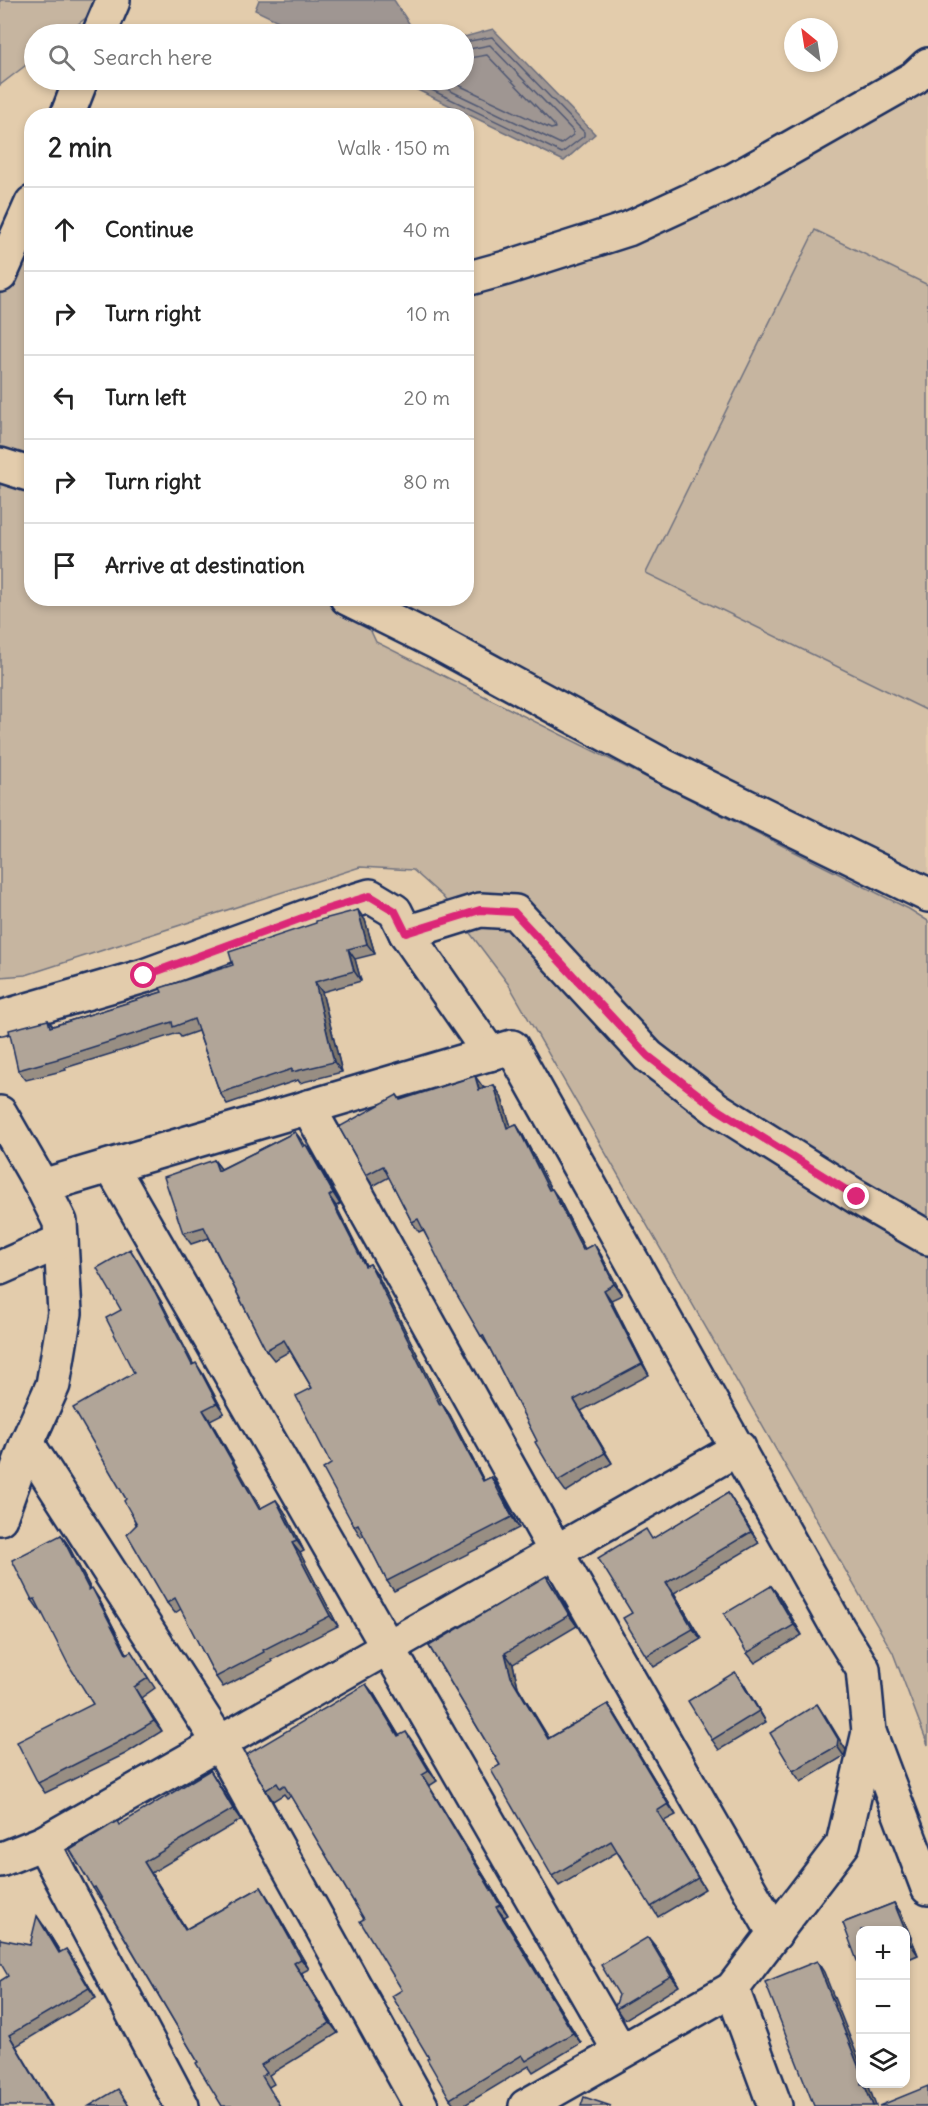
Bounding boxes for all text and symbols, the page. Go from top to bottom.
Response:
north arrow [784,18,838,72]
search box [24,24,474,90]
icon: search [45,41,78,74]
text: Search here [93,43,212,71]
text: 2 min [48,131,112,164]
text: Walk · 150 m [338,135,450,160]
icon: ahead [48,213,81,246]
text: Continue [105,215,194,243]
text: 40 m [403,217,450,242]
icon: right [48,297,81,330]
text: Turn right [105,299,201,327]
text: 10 m [407,301,450,326]
icon: left [48,381,81,414]
text: Turn left [105,383,186,411]
text: 20 m [404,385,450,410]
icon: right [48,465,81,498]
text: Turn right [105,467,201,495]
text: 80 m [403,469,450,494]
icon: arrive [48,549,81,582]
text: Arrive at destination [105,551,305,579]
route start [130,962,156,988]
route end [843,1183,869,1209]
map controls [856,1926,910,2088]
button: + [856,1926,910,1980]
button: − [856,1980,910,2034]
button: layers [856,2034,910,2088]

